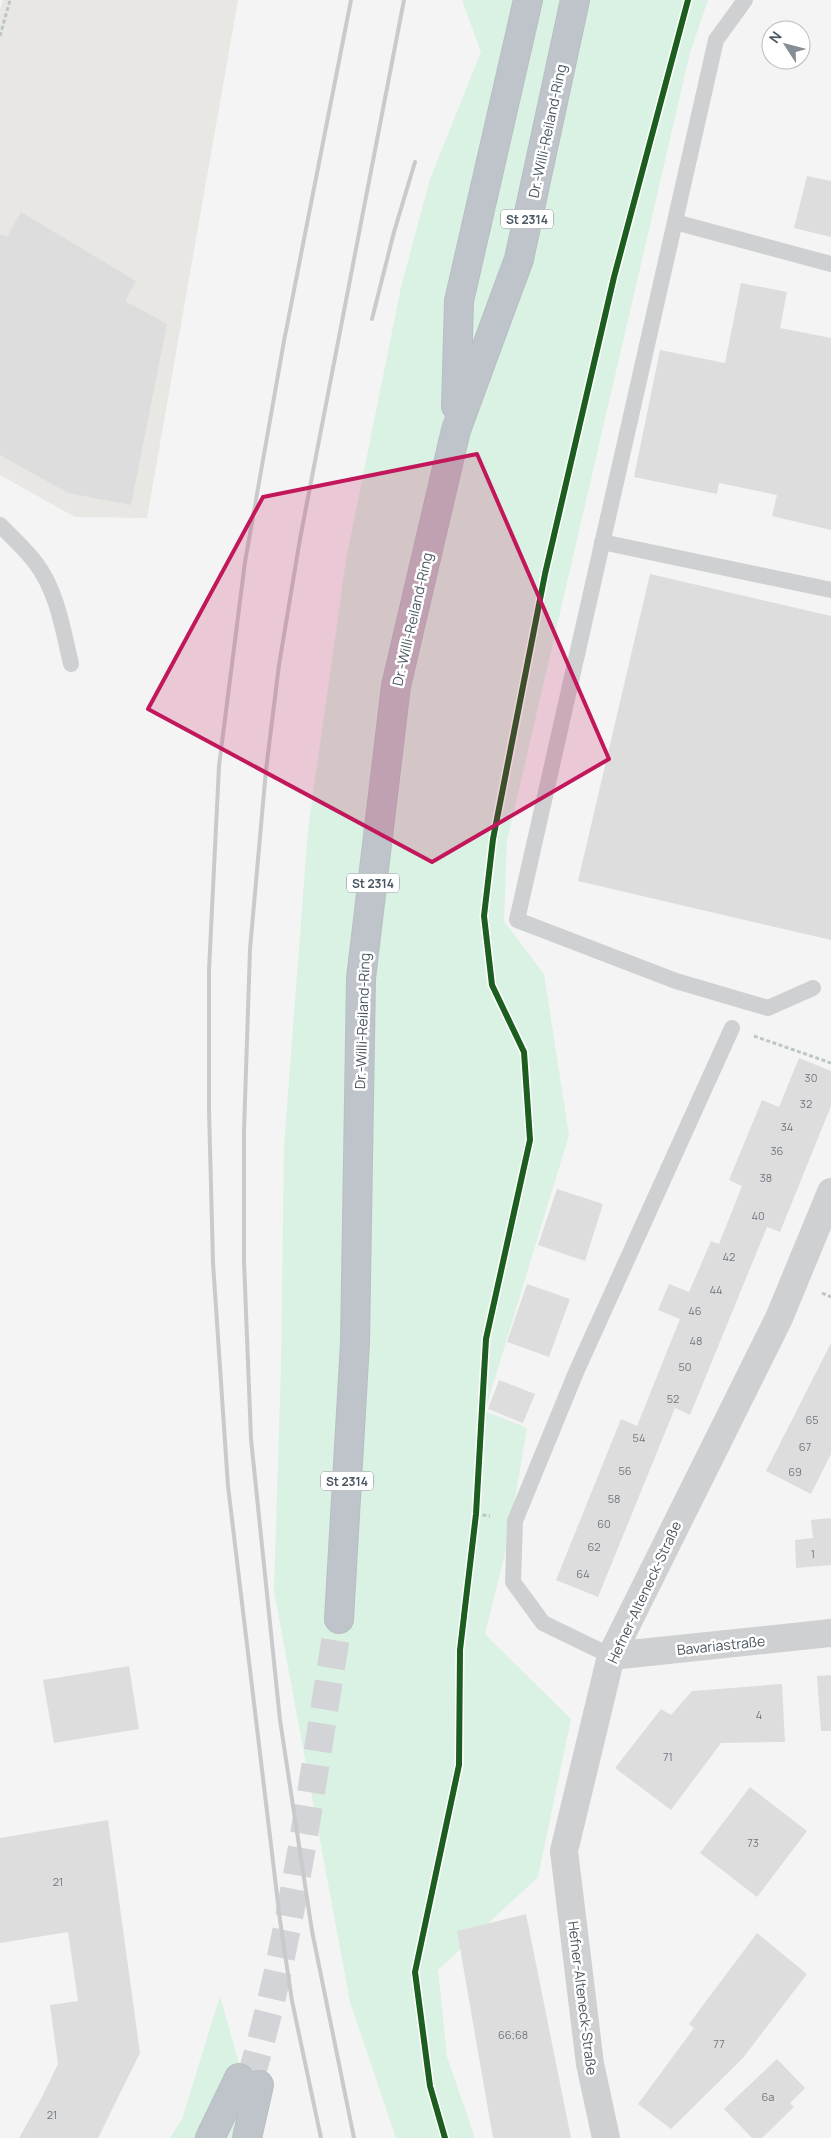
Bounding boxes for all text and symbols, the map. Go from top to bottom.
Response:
north arrow [761,20,811,70]
text: N [764,27,786,47]
street label: Dr.-Willi-Reiland-Ring [524,62,570,200]
road number: St 2314 [501,210,553,228]
street label: Dr.-Willi-Reiland-Ring [387,550,437,688]
road number: St 2314 [347,874,399,892]
street label: Dr.-Willi-Reiland-Ring [350,953,374,1089]
house number: 30 [805,1070,817,1085]
house number: 32 [800,1096,812,1111]
house number: 34 [781,1119,793,1134]
house number: 36 [771,1143,784,1158]
house number: 38 [760,1170,772,1185]
house number: 40 [751,1208,765,1223]
house number: 42 [723,1249,735,1264]
house number: 44 [709,1282,723,1297]
house number: 46 [688,1303,702,1318]
house number: 48 [690,1333,702,1348]
house number: 50 [678,1359,692,1374]
house number: 52 [667,1391,679,1406]
house number: 65 [805,1412,819,1427]
house number: 54 [633,1430,645,1445]
house number: 67 [799,1439,811,1454]
house number: 56 [618,1463,632,1478]
house number: 69 [788,1464,802,1479]
road number: St 2314 [321,1472,373,1490]
house number: 58 [608,1491,620,1506]
house number: 60 [597,1516,611,1531]
street label: Hefner-Alteneck-Straße [603,1518,685,1666]
house number: 62 [587,1539,601,1554]
house number: 1 [811,1546,815,1561]
house number: 64 [576,1566,590,1581]
street label: Bavariastraße [676,1631,766,1659]
house number: 4 [756,1707,762,1722]
house number: 71 [663,1749,673,1764]
house number: 73 [747,1835,759,1850]
house number: 21 [53,1874,63,1889]
street label: Hefner-Alteneck-Straße [564,1920,602,2076]
house number: 66;68 [498,2027,528,2042]
house number: 77 [713,2036,725,2051]
house number: 6a [762,2089,774,2104]
house number: 21 [47,2107,57,2122]

